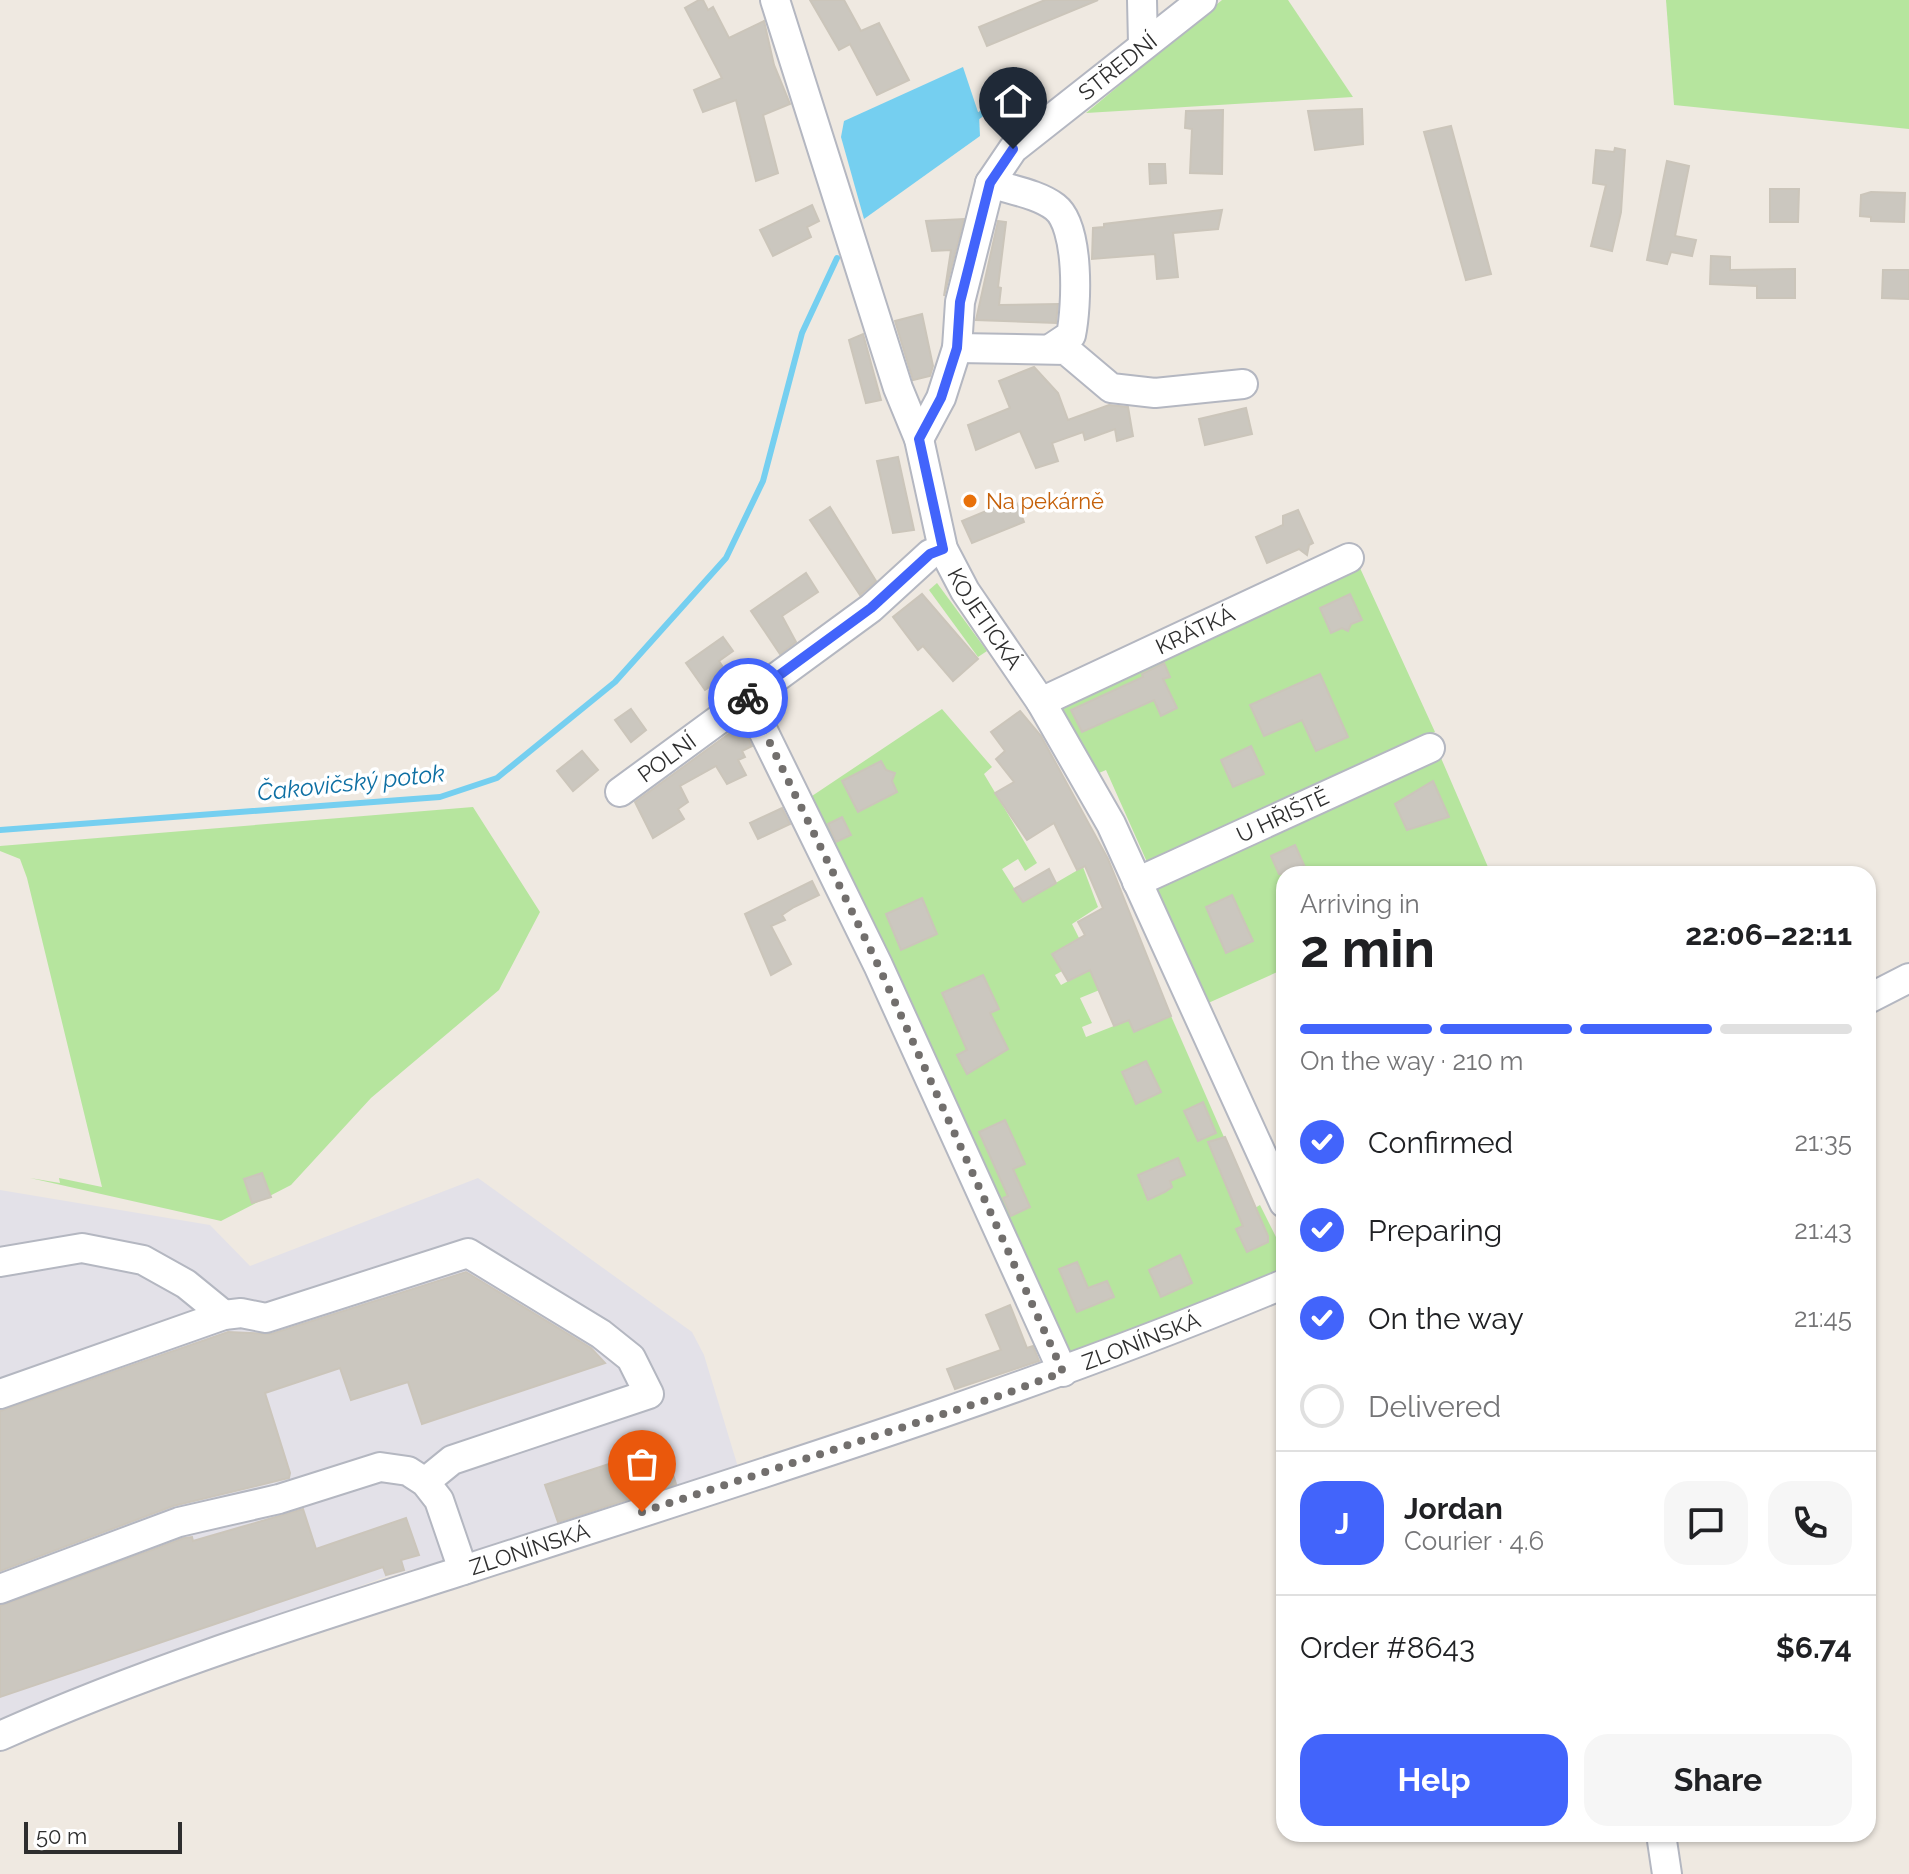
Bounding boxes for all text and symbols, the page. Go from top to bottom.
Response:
street label: STŘEDNÍ [1073,27,1162,106]
pin [979,67,1047,149]
icon: home [991,79,1035,123]
place label: Na pekárně [986,488,1104,514]
marker: Na pekárně [961,492,979,510]
street label: KOJETICKÁ [942,563,1028,674]
street label: KRÁTKÁ [1151,600,1239,660]
courier [708,658,788,738]
icon: bike [726,676,770,720]
street label: POLNÍ [633,728,701,788]
water label: Čakovičský potok [256,758,446,807]
street label: U HŘIŠTĚ [1232,783,1333,848]
text: Arriving in [1300,889,1420,919]
text: 22:06–22:11 [1685,917,1852,952]
text: 2 min [1300,918,1435,979]
text: On the way · 210 m [1300,1046,1524,1076]
icon: check [1300,1120,1344,1164]
text: Confirmed [1368,1125,1513,1160]
text: 21:35 [1794,1127,1852,1157]
icon: check [1300,1208,1344,1252]
text: Preparing [1368,1213,1502,1248]
text: 21:43 [1794,1215,1852,1245]
icon: check [1300,1296,1344,1340]
text: On the way [1368,1301,1524,1336]
text: 21:45 [1794,1303,1852,1333]
street label: ZLONÍNSKÁ [1078,1306,1204,1375]
text: Delivered [1368,1389,1501,1424]
pin [608,1430,676,1512]
icon: bag [620,1442,664,1486]
button: chat [1664,1481,1748,1565]
button: phone [1768,1481,1852,1565]
text: Jordan [1404,1491,1503,1526]
text: J [1335,1506,1349,1541]
street label: ZLONÍNSKÁ [466,1517,593,1580]
text: Courier · 4.6 [1404,1526,1544,1556]
text: Order #8643 [1300,1630,1475,1665]
text: $6.74 [1776,1630,1852,1665]
button: Help [1300,1734,1568,1826]
button: Share [1584,1734,1852,1826]
scale bar [24,1818,182,1854]
text: 50 m [36,1823,87,1849]

